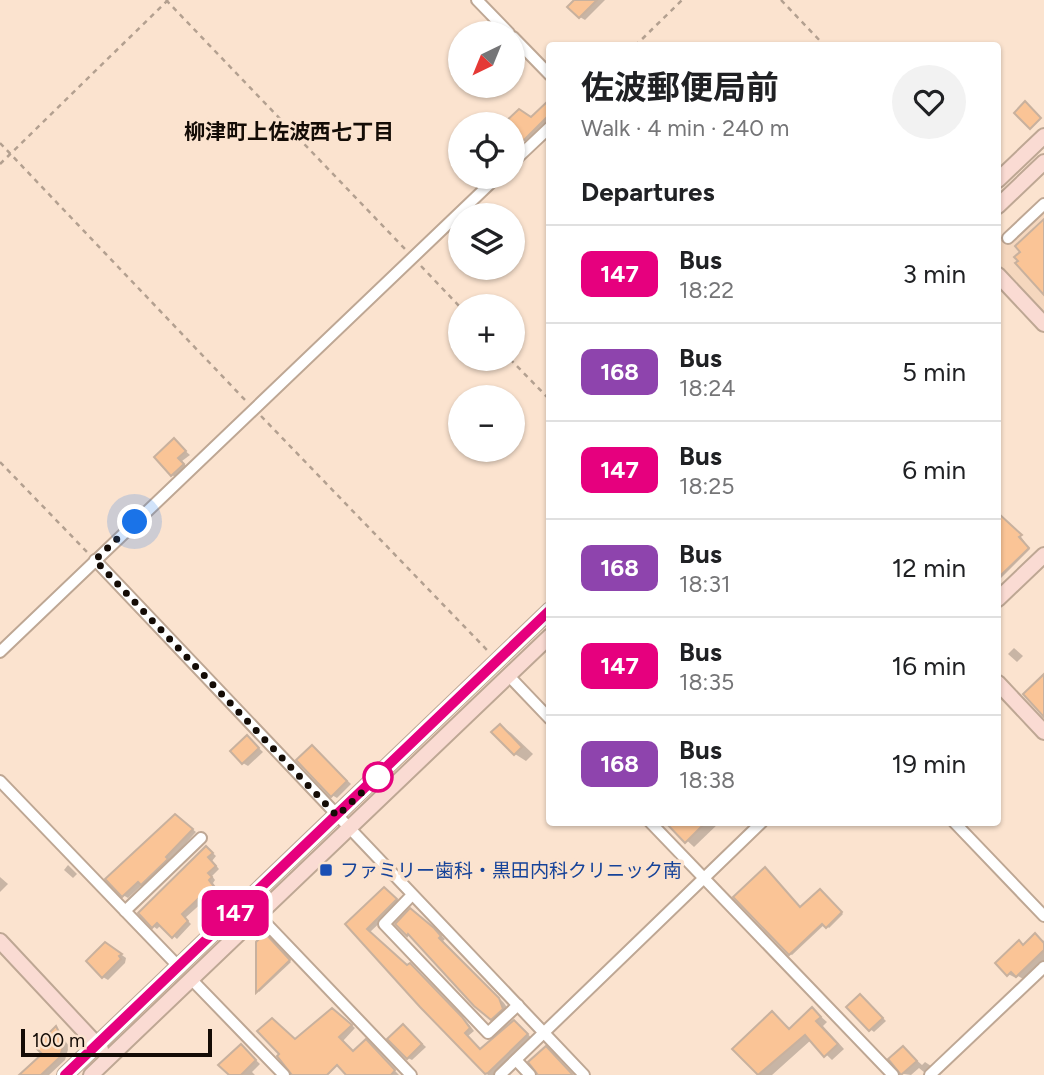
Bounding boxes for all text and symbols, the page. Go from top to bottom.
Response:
north arrow [448,21,525,98]
map controls [448,21,525,462]
button: heart [892,65,966,139]
text: 佐波郵便局前 [581,68,779,107]
button: locate [448,112,525,189]
text: Walk · 4 min · 240 m [581,114,789,142]
district label: 柳津町上佐波西七丁目 [184,119,394,144]
text: Departures [581,176,715,208]
button: layers [448,203,525,280]
text: Bus [679,244,722,276]
text: 3 min [903,258,966,290]
text: 147 [600,259,639,288]
text: 18:22 [679,276,734,304]
button: + [448,294,525,371]
text: Bus [679,342,722,374]
text: 5 min [902,356,966,388]
text: 168 [600,357,639,386]
text: 18:24 [679,374,736,402]
button: − [448,385,525,462]
text: Bus [679,440,722,472]
text: 6 min [902,454,966,486]
text: 147 [600,455,639,484]
text: 18:25 [679,472,735,500]
your location [117,504,152,539]
text: Bus [679,538,722,570]
text: 12 min [892,552,966,584]
text: 168 [600,553,639,582]
text: 18:31 [679,570,730,598]
text: Bus [679,636,722,668]
text: 16 min [891,650,966,682]
text: 147 [600,651,639,680]
text: 18:35 [679,668,734,696]
text: Bus [679,734,722,766]
text: 19 min [891,748,966,780]
text: 168 [600,749,639,778]
unlabelled marker [363,762,393,792]
text: 18:38 [679,766,735,794]
place label: ファミリー歯科・黒田内科クリニック南 [340,859,682,882]
marker: ファミリー歯科・黒田内科クリニック南 [318,862,334,878]
line badge: 147 [195,890,275,936]
text: 147 [216,898,254,927]
scale bar [21,1026,212,1058]
text: 100 m [32,1029,85,1052]

